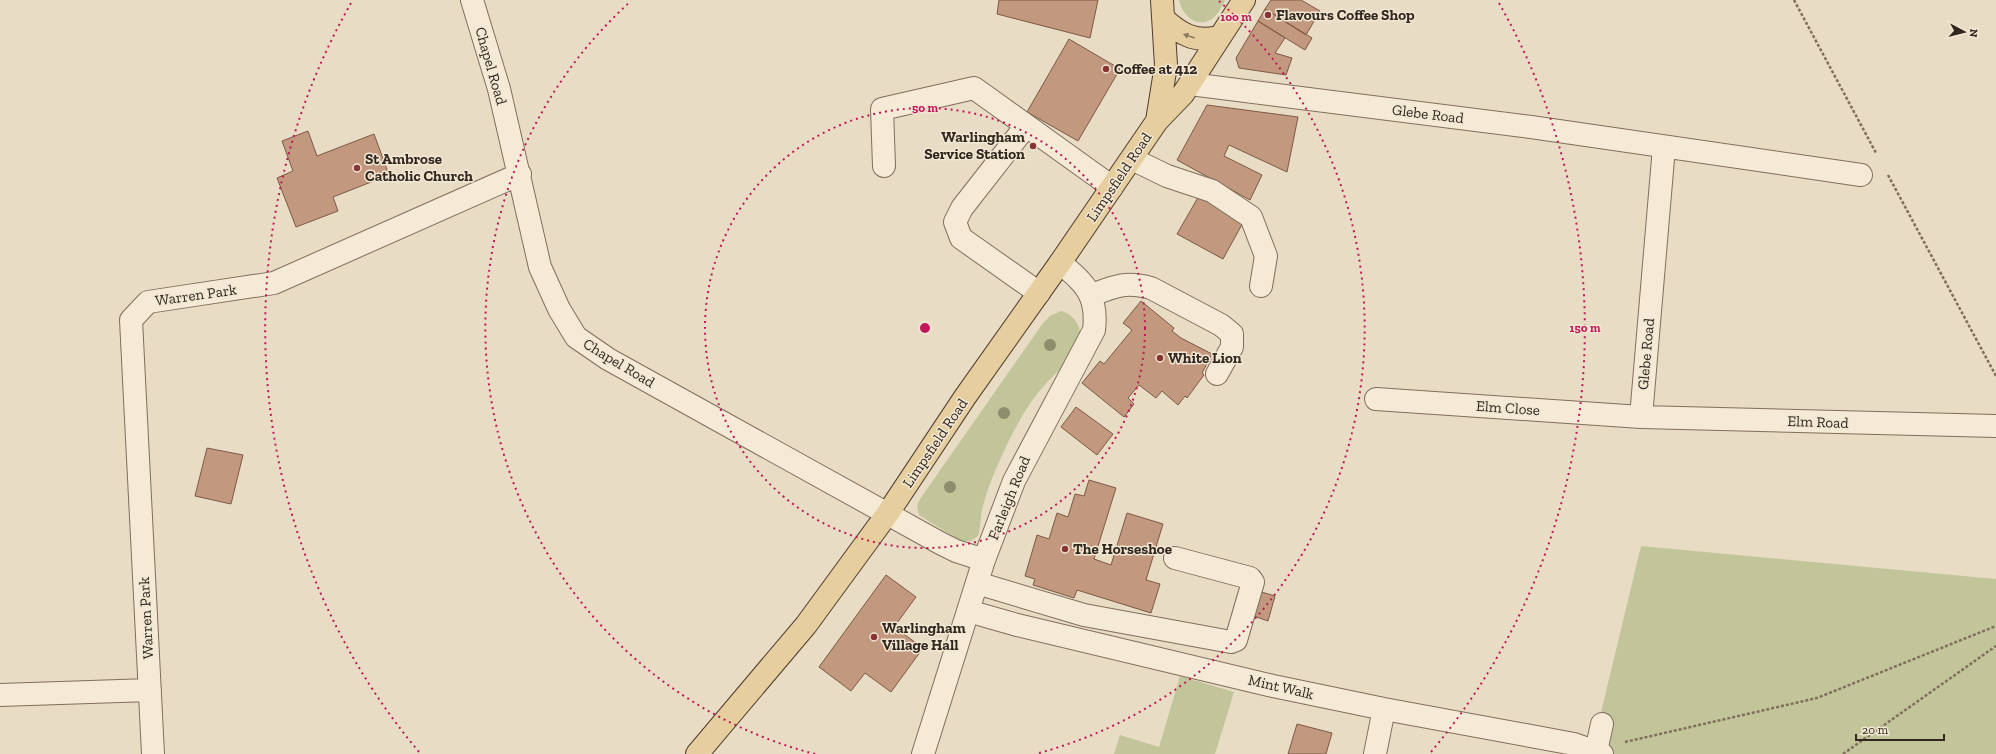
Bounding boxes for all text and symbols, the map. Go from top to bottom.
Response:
place label: Flavours Coffee Shop [1276,6,1415,24]
text: 100 m [1220,10,1252,24]
marker: Flavours Coffee Shop [1263,10,1273,20]
north arrow [1944,12,1984,52]
street label: Chapel Road [471,25,511,108]
text: N [1966,28,1980,39]
one-way arrow [1183,33,1195,39]
place label: Coffee at 412 [1114,60,1197,78]
marker: Coffee at 412 [1101,64,1111,74]
text: 50 m [912,101,938,115]
street label: Glebe Road [1391,101,1466,127]
place label: Warlingham Service Station [924,128,1025,163]
street label: Limpsfield Road [1083,128,1156,225]
marker: Warlingham Service Station [1028,141,1038,151]
place label: St Ambrose Catholic Church [365,150,473,185]
marker: St Ambrose Catholic Church [352,163,362,173]
street label: Warren Park [154,280,238,310]
street label: Glebe Road [1634,317,1658,391]
centre of rings [918,321,932,335]
text: 150 m [1570,321,1601,335]
street label: Chapel Road [580,335,659,392]
place label: White Lion [1168,349,1242,367]
marker: White Lion [1155,353,1165,363]
street label: Limpsfield Road [899,394,972,491]
street label: Elm Close [1475,397,1541,419]
street label: Elm Road [1787,412,1850,432]
street label: Farleigh Road [984,453,1034,543]
place label: The Horseshoe [1073,540,1172,558]
marker: The Horseshoe [1060,544,1070,554]
street label: Warren Park [135,576,157,659]
place label: Warlingham Village Hall [882,619,966,654]
marker: Warlingham Village Hall [869,632,879,642]
street label: Mint Walk [1246,671,1316,703]
scale bar [1856,716,1944,742]
text: 20 m [1862,723,1889,737]

